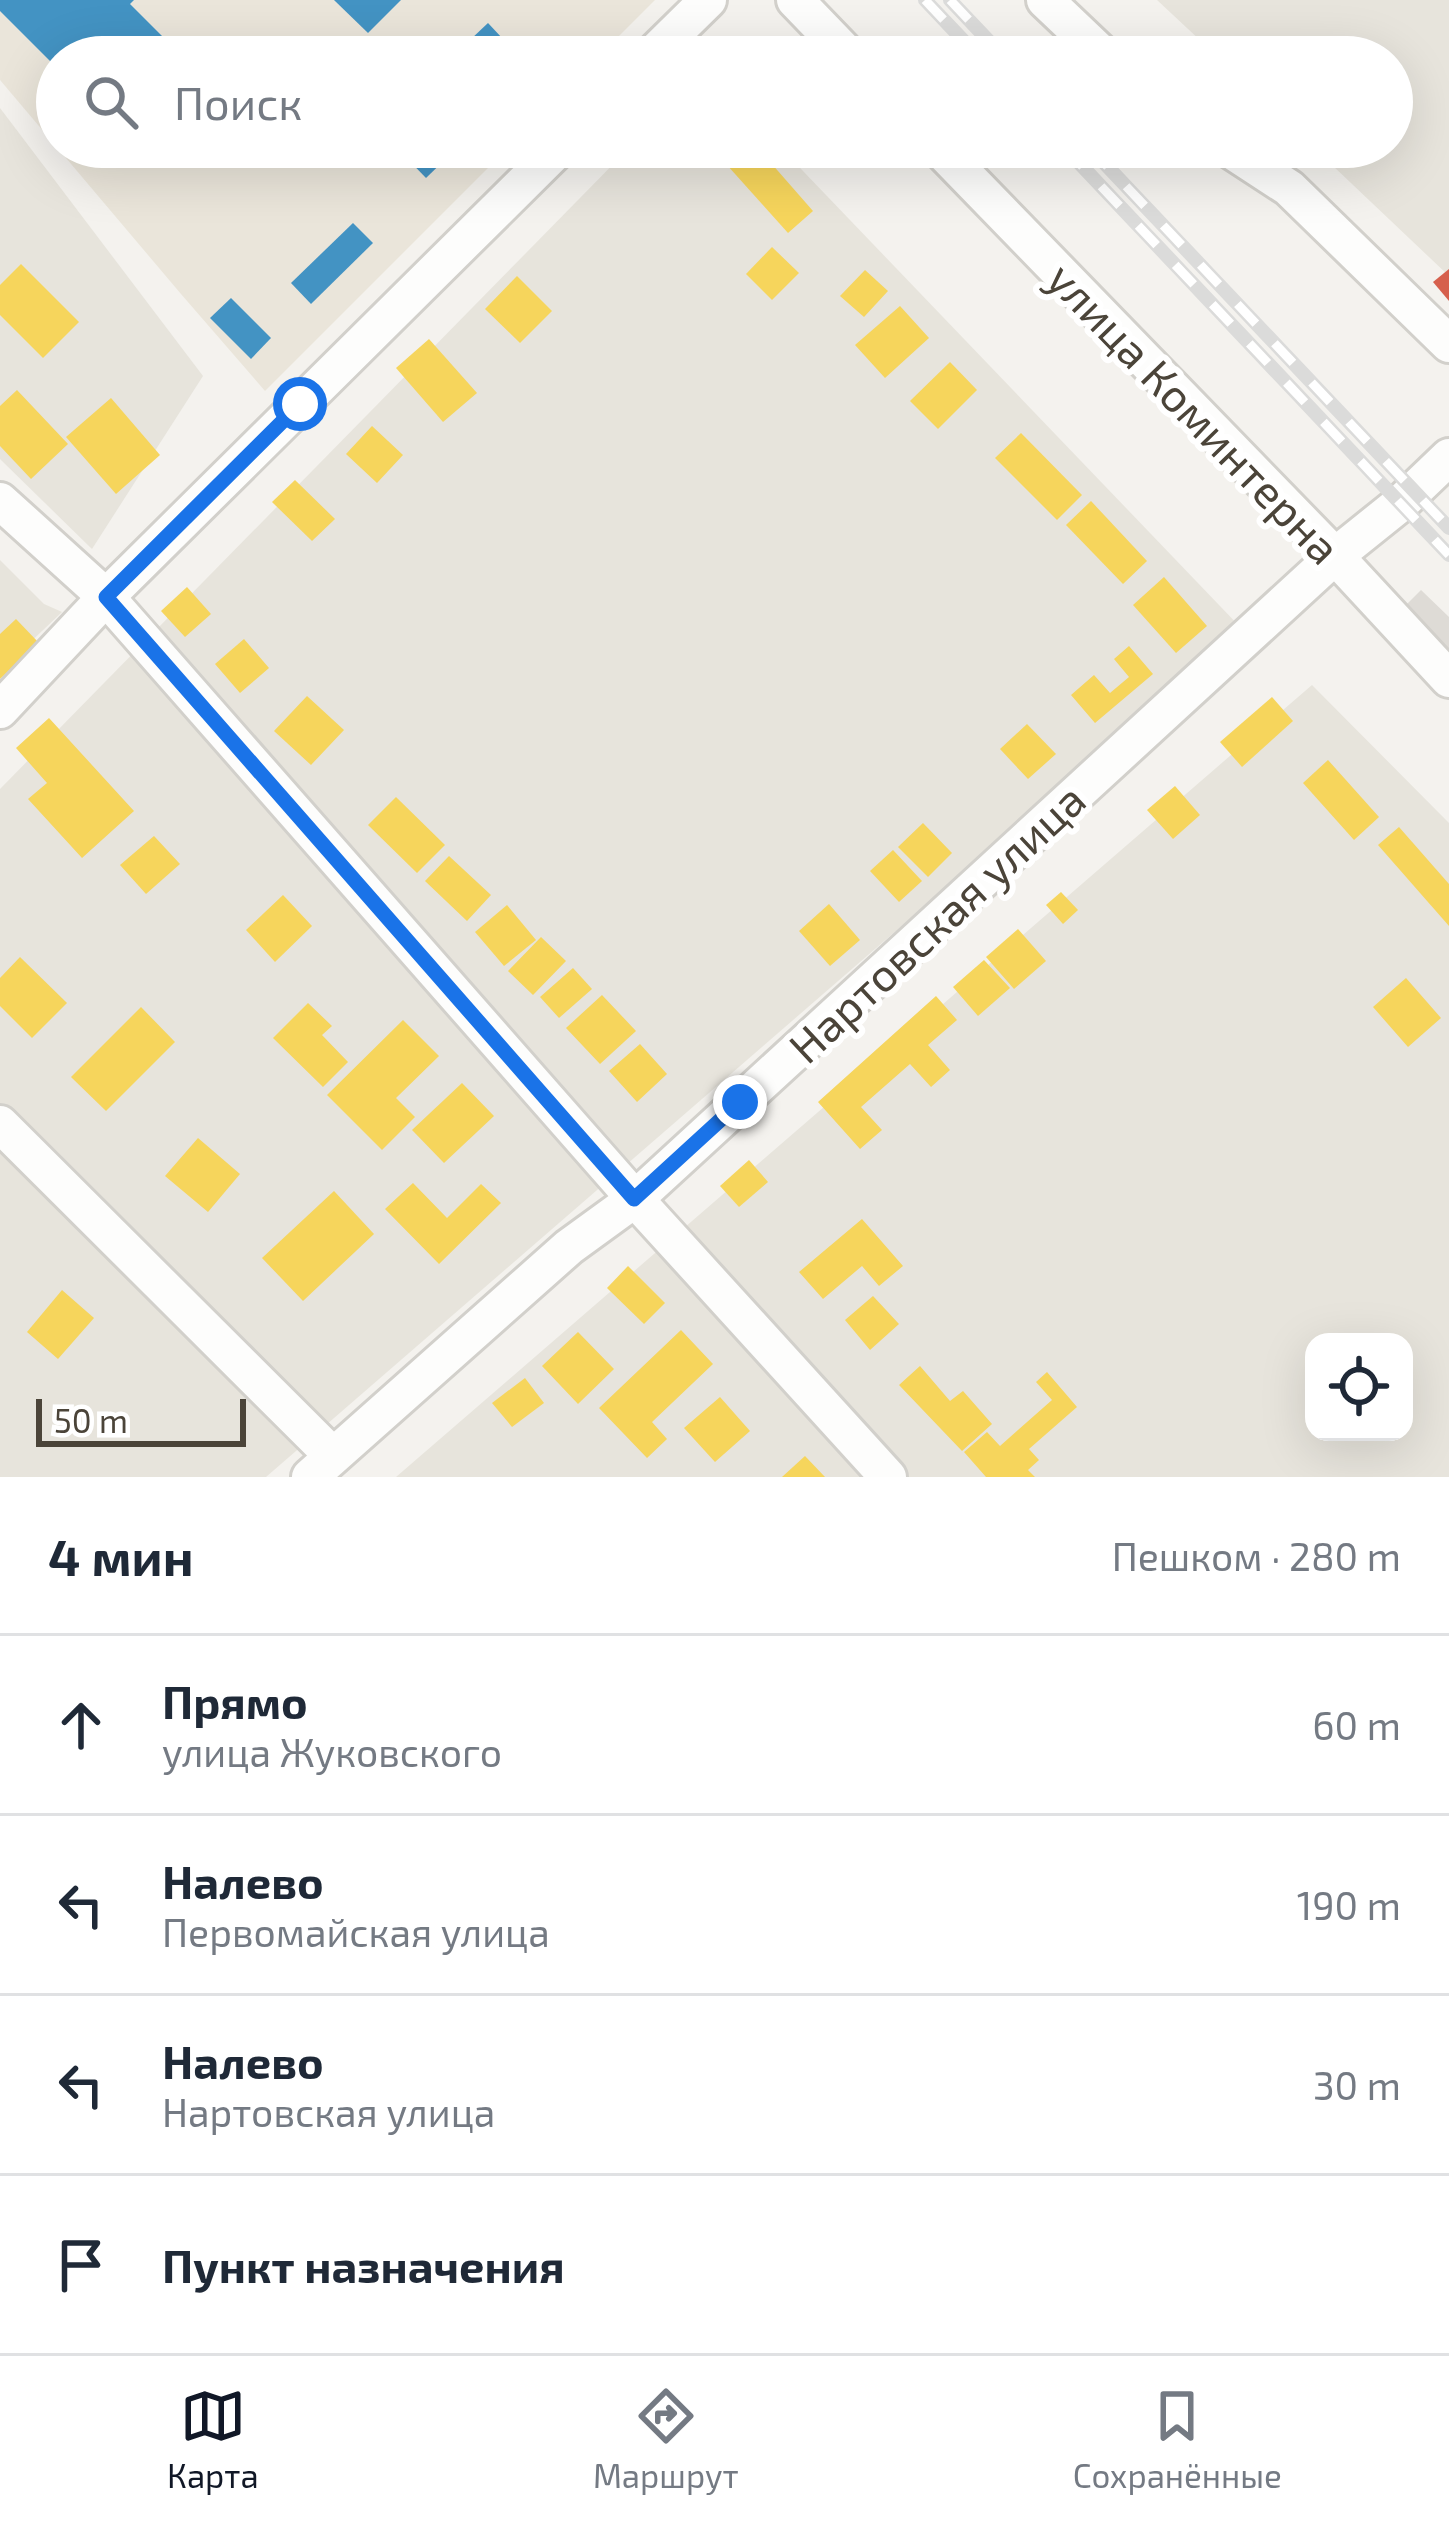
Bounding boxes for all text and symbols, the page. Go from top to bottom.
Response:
search box [36,36,1413,168]
icon: search [78,69,144,135]
text: Поиск [174,75,302,129]
street label: улица Коминтерна [1037,250,1353,574]
route start [273,377,327,431]
street label: Нартовская улица [777,771,1096,1074]
route end [713,1075,767,1129]
map controls [1305,1333,1413,1441]
button: locate [1305,1333,1413,1441]
scale bar [36,1393,246,1446]
text: 50 m [54,1400,128,1440]
text: 4 мин [48,1525,194,1586]
text: Пешком · 280 m [1112,1532,1401,1579]
text: Прямо [162,1674,308,1728]
icon: ahead [48,1692,114,1758]
text: 60 m [1312,1701,1401,1748]
text: улица Жуковского [162,1728,502,1775]
text: Налево [162,1854,324,1908]
icon: left [48,1872,114,1938]
text: 190 m [1297,1881,1401,1928]
text: Первомайская улица [162,1908,550,1955]
text: Налево [162,2034,324,2088]
icon: left [48,2052,114,2118]
text: 30 m [1313,2061,1401,2108]
text: Нартовская улица [162,2088,495,2135]
icon: arrive [48,2232,114,2298]
text: Пункт назначения [162,2238,565,2292]
tab: Карта [167,2383,259,2495]
tab: Маршрут [593,2383,739,2495]
tab: Сохранённые [1073,2383,1282,2495]

